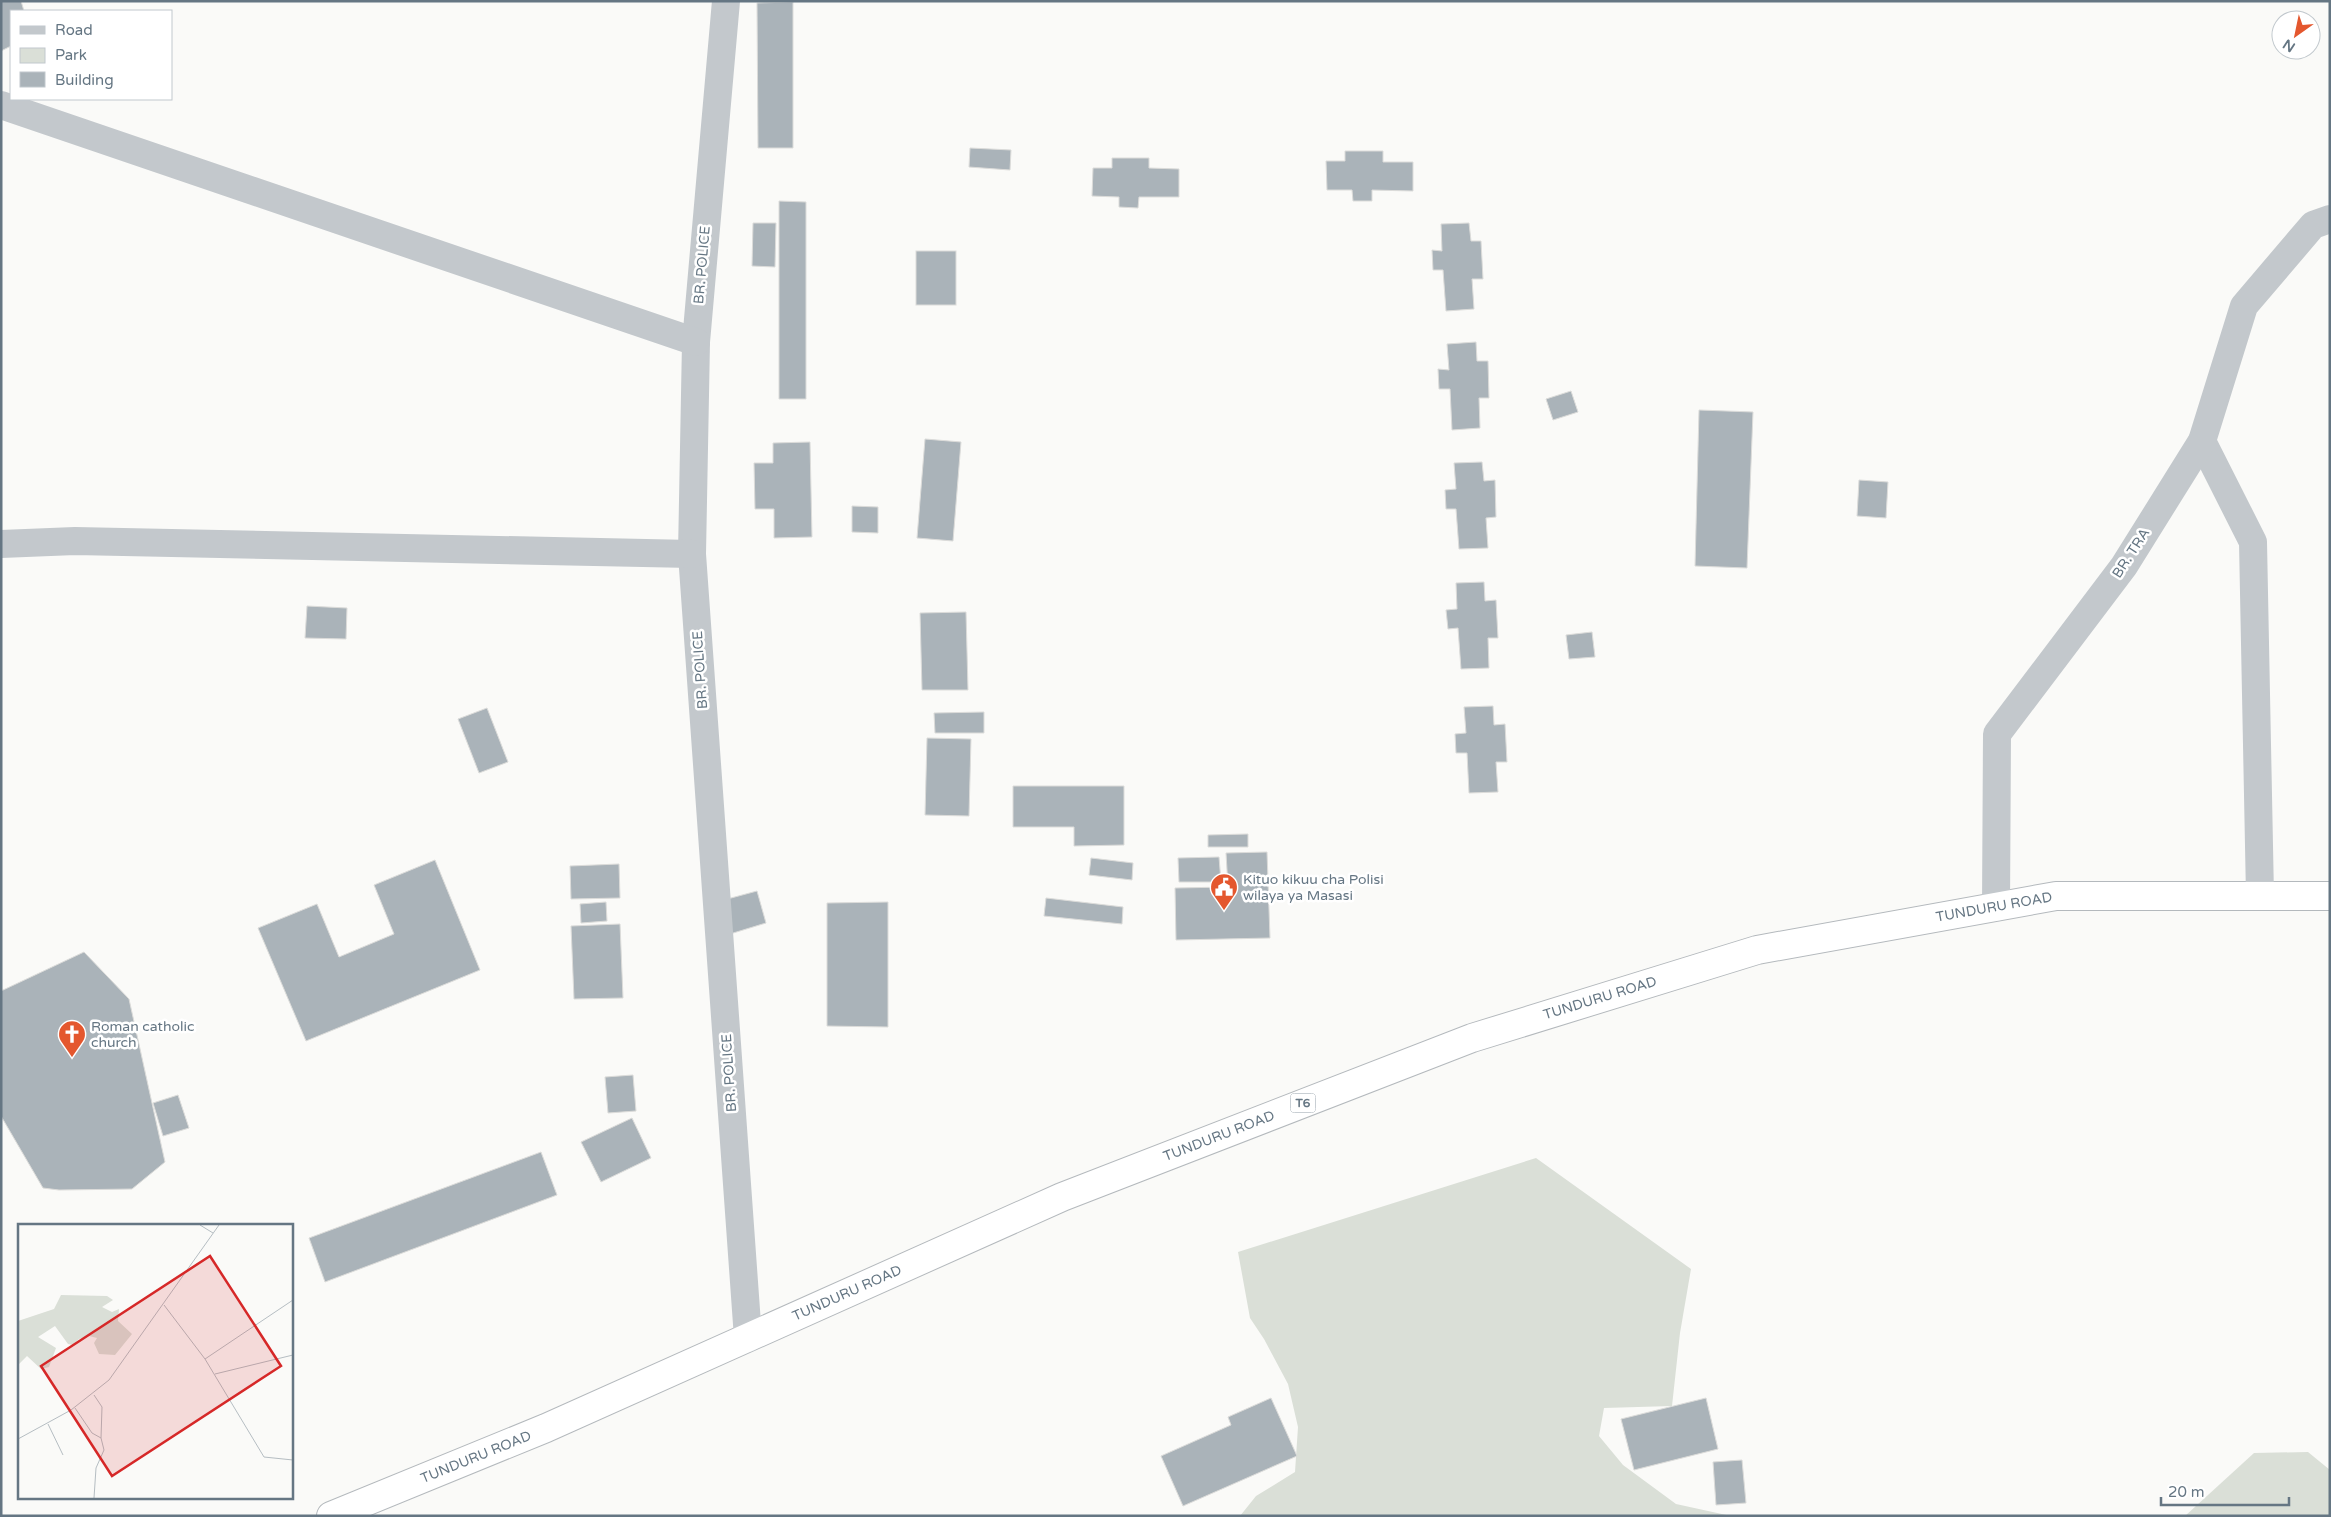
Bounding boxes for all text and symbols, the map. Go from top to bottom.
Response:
legend [10,10,172,100]
north arrow [2271,10,2321,60]
text: Road [55,21,93,39]
text: N [2280,35,2299,56]
text: Park [55,46,87,64]
text: Building [55,71,114,89]
street label: BR. POLICE [690,225,714,305]
street label: BR. TRA [2109,525,2153,581]
street label: BR. POLICE [689,630,711,710]
place label: Kituo kikuu cha Polisi wilaya ya Masasi [1243,871,1384,904]
public building icon: Kituo kikuu cha Polisi wilaya ya Masasi [1209,872,1239,911]
street label: TUNDURU ROAD [1935,888,2053,926]
street label: TUNDURU ROAD [1541,973,1659,1023]
place label: Roman catholic church [91,1018,194,1051]
church icon: Roman catholic church [57,1019,87,1058]
street label: BR. POLICE [718,1033,740,1113]
road number: T6 [1290,1094,1316,1112]
street label: TUNDURU ROAD [1161,1107,1277,1165]
inset map [18,1224,292,1500]
street label: TUNDURU ROAD [790,1261,904,1325]
street label: TUNDURU ROAD [418,1427,534,1487]
scale bar [2161,1474,2288,1506]
text: 20 m [2168,1483,2205,1501]

